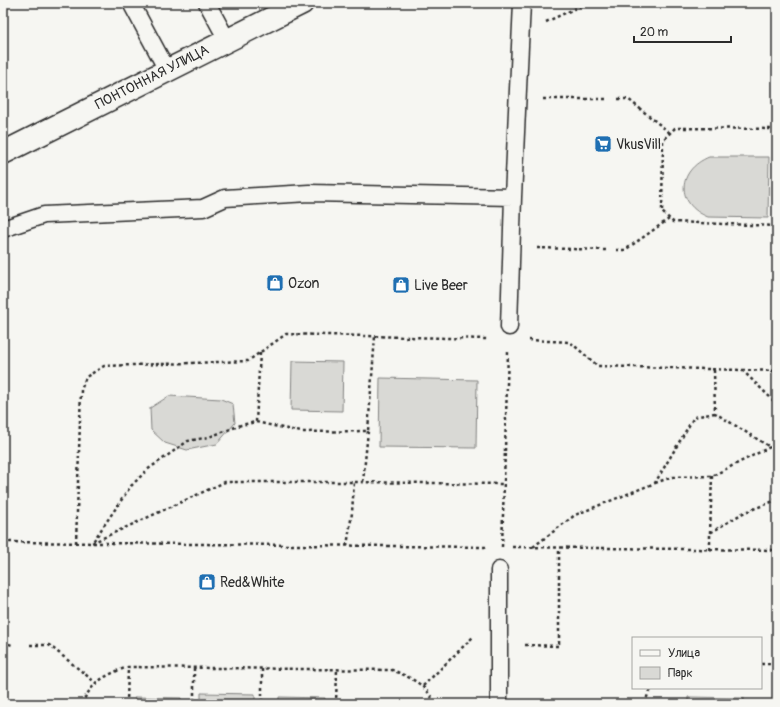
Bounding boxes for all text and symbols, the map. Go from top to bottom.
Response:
scale bar [634,18,731,44]
text: 20 m [640,25,669,40]
street label: ПОНТОННАЯ УЛИЦА [92,41,212,113]
supermarket icon: VkusVill [593,134,613,154]
place label: VkusVill [616,136,661,153]
shop icon: Ozon [265,273,285,293]
place label: Ozon [288,275,320,292]
shop icon: Live Beer [391,275,411,295]
place label: Live Beer [414,277,468,294]
shop icon: Red&White [197,572,217,592]
place label: Red&White [220,574,284,591]
legend [632,637,762,689]
text: Улица [668,646,700,661]
text: Парк [668,666,693,681]

